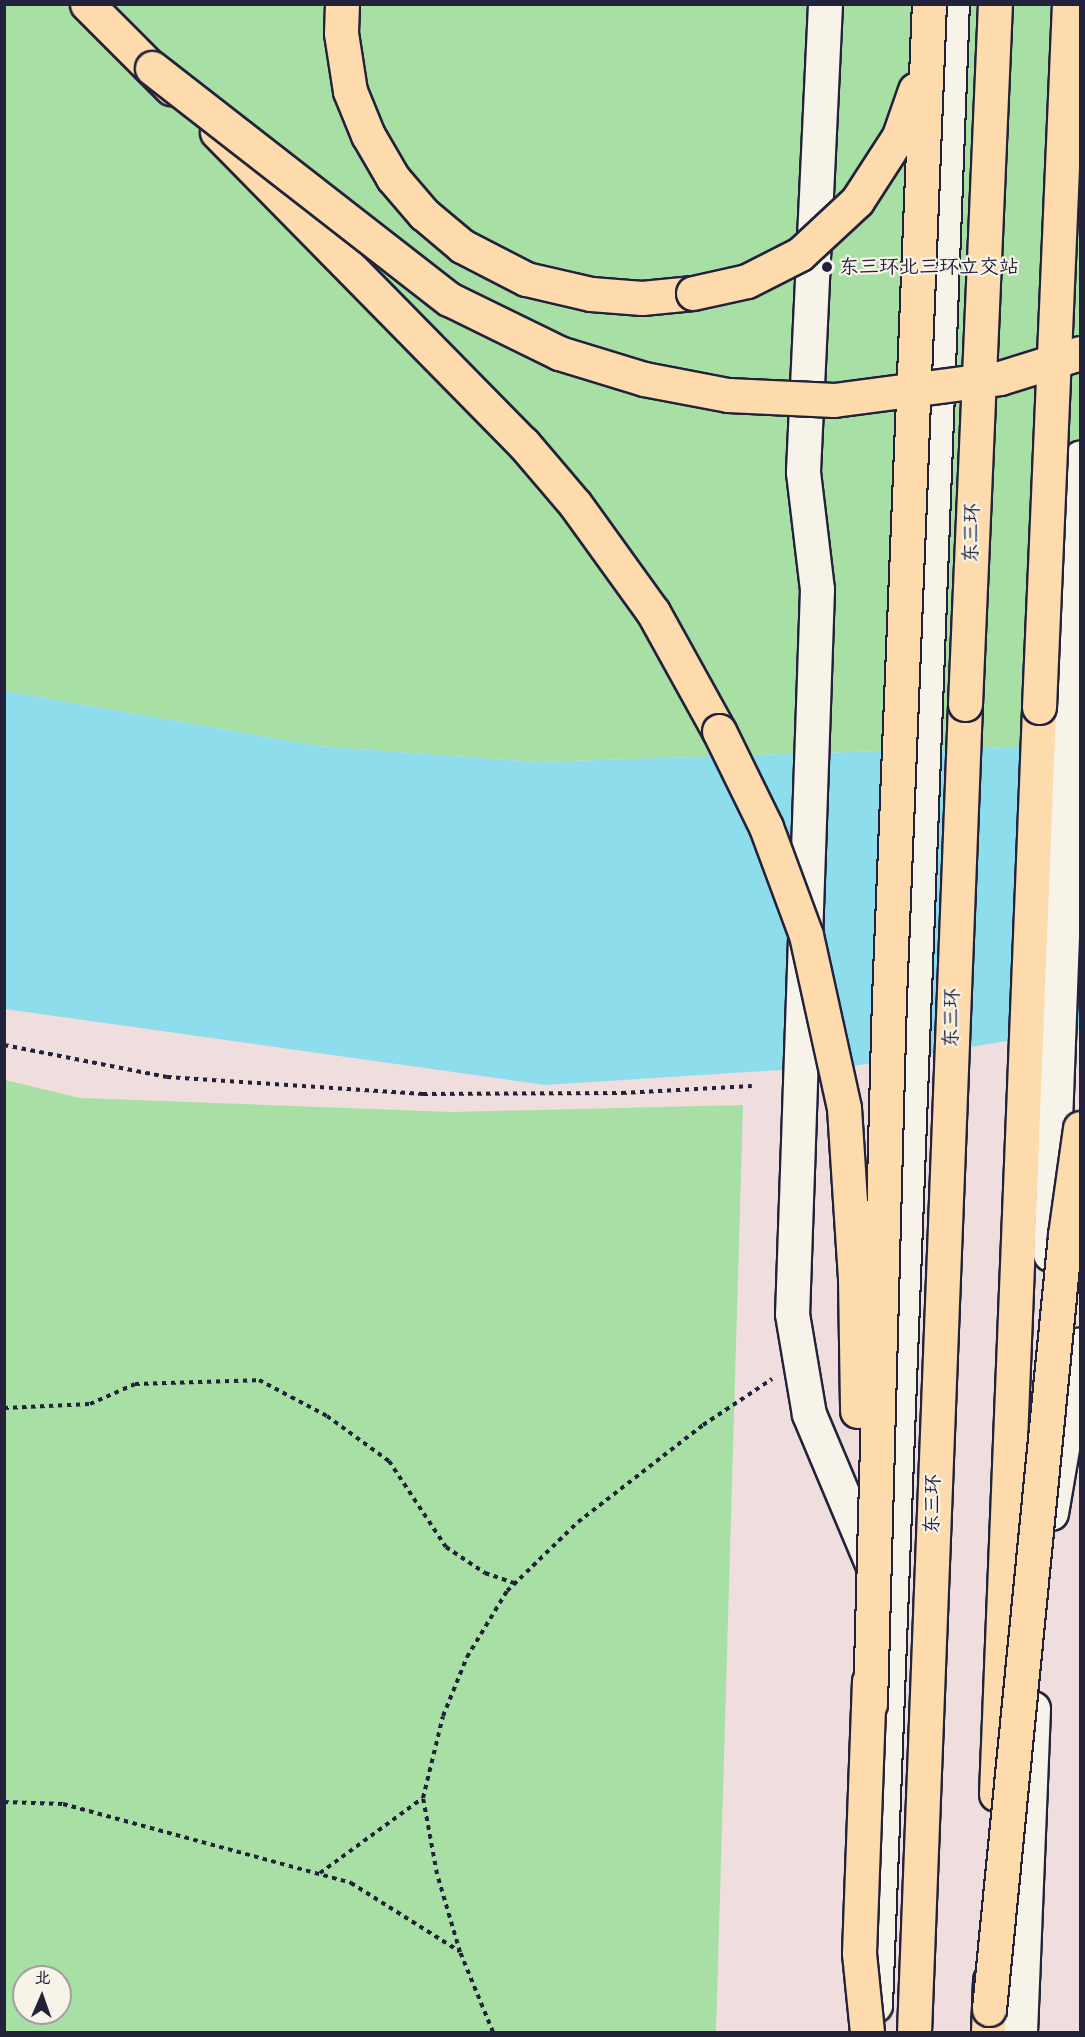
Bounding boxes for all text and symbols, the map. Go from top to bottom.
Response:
place label: 东三环北三环立交站 [839,255,1019,279]
marker: 东三环北三环立交站 [820,260,834,274]
street label: 东三环 [959,503,985,563]
street label: 东三环 [939,988,965,1048]
street label: 东三环 [920,1474,946,1534]
north arrow [12,1965,72,2025]
text: 北 [34,1968,51,1989]

